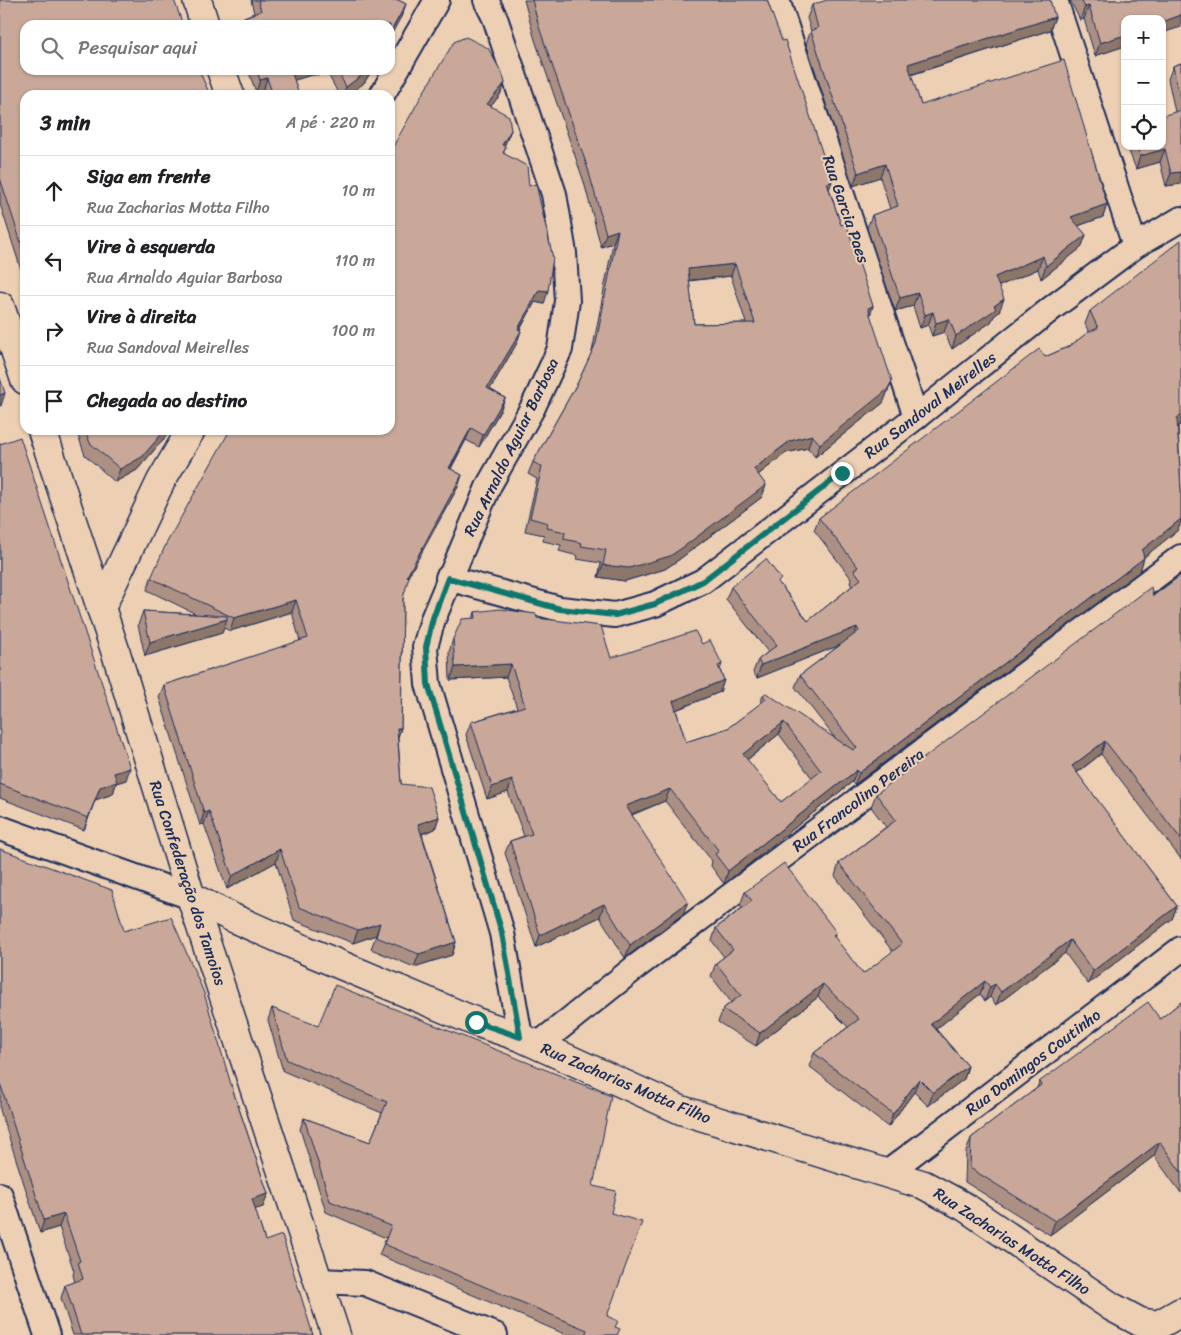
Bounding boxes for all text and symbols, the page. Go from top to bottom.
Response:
map controls [1121,15,1166,150]
button: + [1121,15,1166,60]
search box [20,20,395,75]
text: Pesquisar aqui [78,31,197,64]
icon: search [38,34,66,62]
button: − [1121,60,1166,105]
text: 3 min [40,104,90,142]
button: locate [1121,105,1166,150]
text: A pé · 220 m [286,108,375,137]
street label: Rua Garcia Paes [814,151,878,268]
text: Siga em frente [87,160,210,193]
text: 10 m [342,176,375,205]
icon: ahead [40,177,68,205]
text: Rua Zacharias Motta Filho [87,193,270,222]
text: Vire à esquerda [87,230,215,263]
text: 110 m [335,246,375,275]
icon: left [40,247,68,275]
text: Rua Arnaldo Aguiar Barbosa [87,263,283,292]
text: Vire à direita [87,300,196,333]
text: 100 m [331,316,375,345]
icon: right [40,317,68,345]
text: Rua Sandoval Meirelles [87,333,249,362]
street label: Rua Sandoval Meirelles [857,343,1003,466]
street label: Rua Arnaldo Aguiar Barbosa [455,353,567,541]
text: Chegada ao destino [87,384,247,417]
icon: arrive [40,387,68,415]
route end [831,462,854,485]
street label: Rua Francolino Pereira [785,740,931,860]
street label: Rua Confederação dos Tamoios [141,776,235,990]
street label: Rua Domingos Coutinho [959,1001,1107,1123]
route start [465,1011,488,1034]
street label: Rua Zacharias Motta Filho [536,1034,716,1132]
street label: Rua Zacharias Motta Filho [927,1179,1097,1303]

